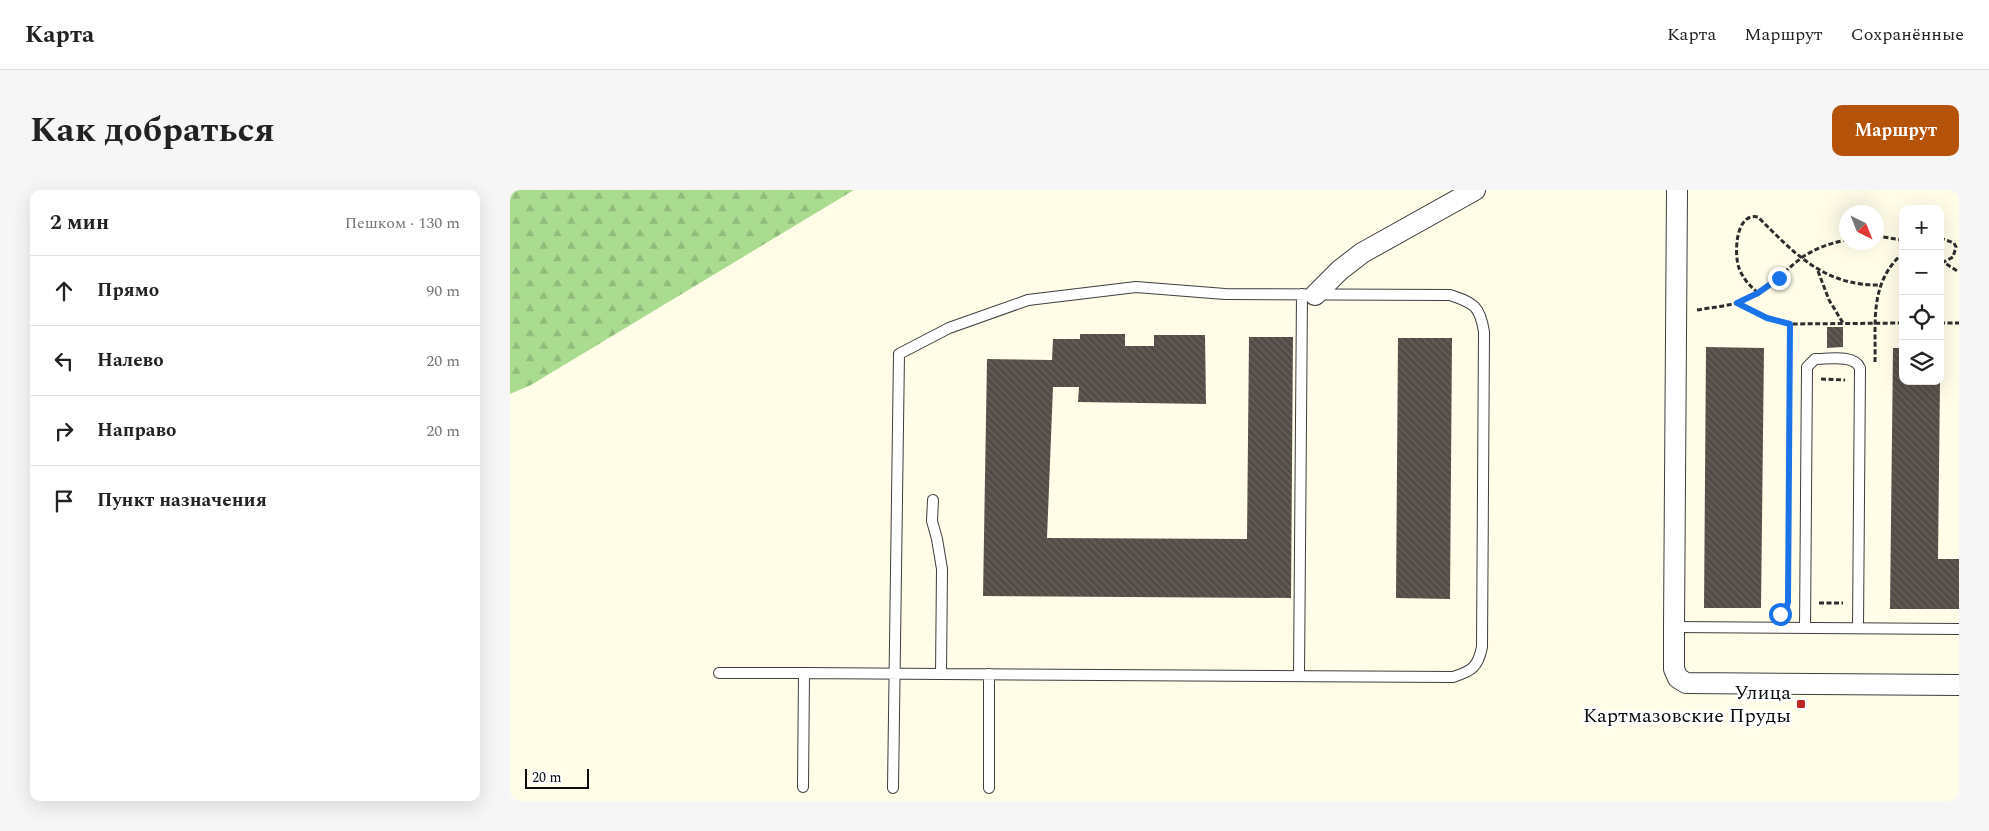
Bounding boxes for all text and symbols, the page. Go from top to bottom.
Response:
text: Карта [25,17,94,53]
text: Карта [1667,21,1716,48]
text: Маршрут [1744,21,1823,48]
text: Сохранённые [1851,21,1964,48]
text: Как добраться [30,104,275,157]
button: Маршрут [1832,105,1959,156]
north arrow [1839,205,1884,250]
map controls [1899,205,1944,385]
button: + [1899,205,1944,250]
text: 2 мин [50,207,109,239]
text: Пешком · 130 m [345,211,460,235]
button: − [1899,250,1944,295]
route end [1768,267,1791,290]
text: Прямо [97,276,159,305]
icon: ahead [50,277,78,305]
text: 90 m [426,279,460,303]
button: locate [1899,295,1944,340]
button: layers [1899,340,1944,385]
text: Налево [97,346,164,375]
icon: left [50,347,78,375]
text: 20 m [426,349,460,373]
text: Направо [97,416,176,445]
icon: right [50,417,78,445]
text: 20 m [426,419,460,443]
text: Пункт назначения [97,486,267,515]
icon: arrive [50,487,78,515]
route start [1769,603,1792,626]
place label: Улица Картмазовские Пруды [1583,678,1791,731]
marker: Улица Картмазовские Пруды [1795,698,1807,710]
scale bar [525,766,589,789]
text: 20 m [532,767,562,788]

